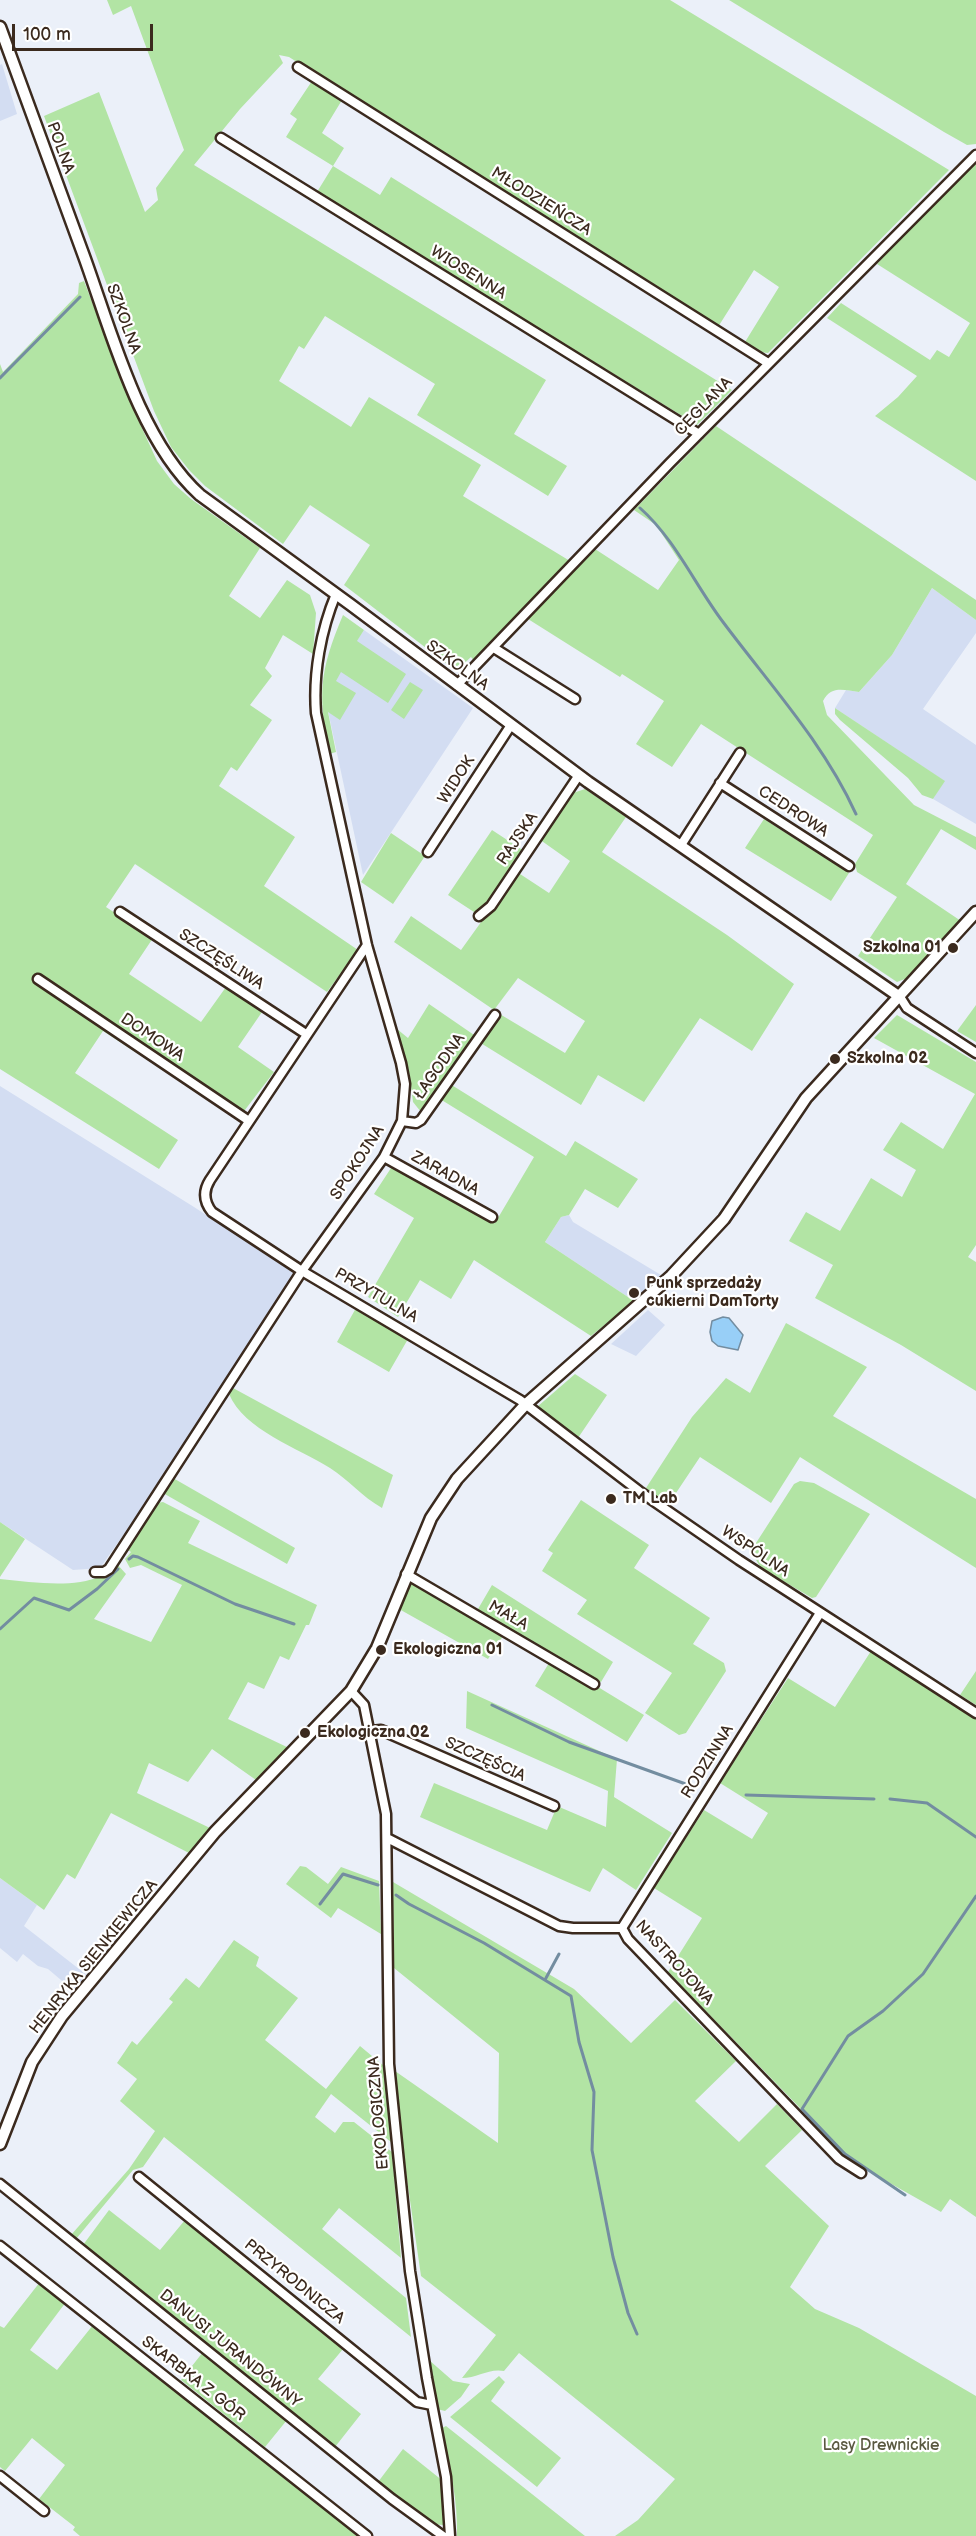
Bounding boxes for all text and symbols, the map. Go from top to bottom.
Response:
scale bar [15,12,156,50]
text: 100 m [23,24,71,45]
street label: POLNA [42,120,78,176]
street label: MŁODZIEŃCZA [487,164,595,240]
street label: WIOSENNA [427,242,509,304]
street label: SZKOLNA [102,281,144,357]
street label: CEGLANA [671,374,737,440]
street label: SZKOLNA [422,637,492,695]
street label: WIDOK [434,752,480,808]
street label: CEDROWA [754,782,832,842]
street label: RAJSKA [493,809,543,869]
street label: SZCZĘŚLIWA [175,925,267,995]
place label: Szkolna 01 [863,938,941,958]
marker: Szkolna 01 [946,941,960,955]
street label: DOMOWA [117,1010,187,1066]
street label: ŁAGODNA [410,1030,470,1104]
place label: Szkolna 02 [847,1049,928,1069]
marker: Szkolna 02 [828,1052,842,1066]
street label: SPOKOJNA [327,1122,389,1204]
street label: ZARADNA [408,1148,482,1200]
street label: PRZYTULNA [331,1264,421,1328]
place label: Punk sprzedaży cukierni DamTorty [646,1274,779,1312]
marker: Punk sprzedaży cukierni DamTorty [627,1286,641,1300]
place label: TM Lab [623,1489,678,1509]
marker: TM Lab [604,1492,618,1506]
street label: WSPÓLNA [717,1522,793,1582]
street label: MAŁA [485,1597,531,1635]
place label: Ekologiczna 01 [393,1640,502,1660]
marker: Ekologiczna 01 [374,1643,388,1657]
street label: RODZINNA [678,1722,738,1802]
place label: Ekologiczna 02 [317,1723,429,1743]
marker: Ekologiczna 02 [298,1726,312,1740]
street label: SZCZĘŚCIA [442,1734,528,1786]
street label: HENRYKA SIENKIEWICZA [26,1876,162,2038]
street label: NASTROJOWA [631,1917,717,2009]
street label: EKOLOGICZNA [364,2056,394,2170]
street label: PRZYRODNICZA [240,2236,348,2328]
street label: DANUSI JURANDÓWNY [155,2286,305,2412]
street label: SKARBKA Z GÓR [137,2333,249,2425]
park label: Lasy Drewnickie [822,2436,940,2456]

